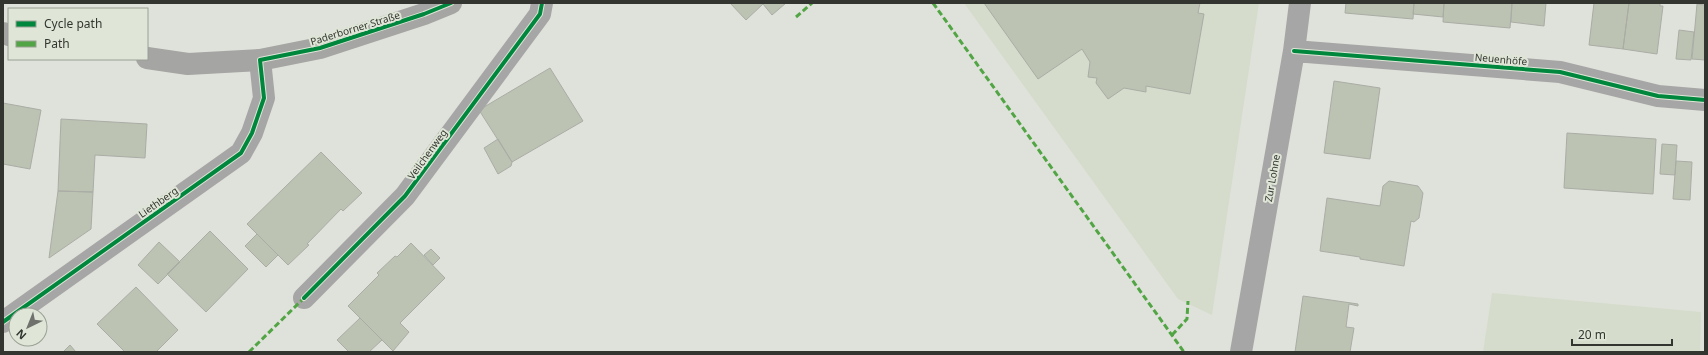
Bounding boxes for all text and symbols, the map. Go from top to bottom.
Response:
legend [8,8,148,60]
street label: Paderborner Straße [308,8,402,48]
text: Cycle path [44,15,102,32]
text: Path [44,35,70,52]
street label: Neuenhöfe [1474,50,1528,68]
street label: Veilchenweg [404,126,450,182]
street label: Zur Lohne [1261,153,1283,203]
street label: Liethberg [135,183,181,221]
north arrow [8,307,48,347]
scale bar [1572,321,1672,347]
text: N [12,326,29,343]
text: 20 m [1578,326,1606,343]

